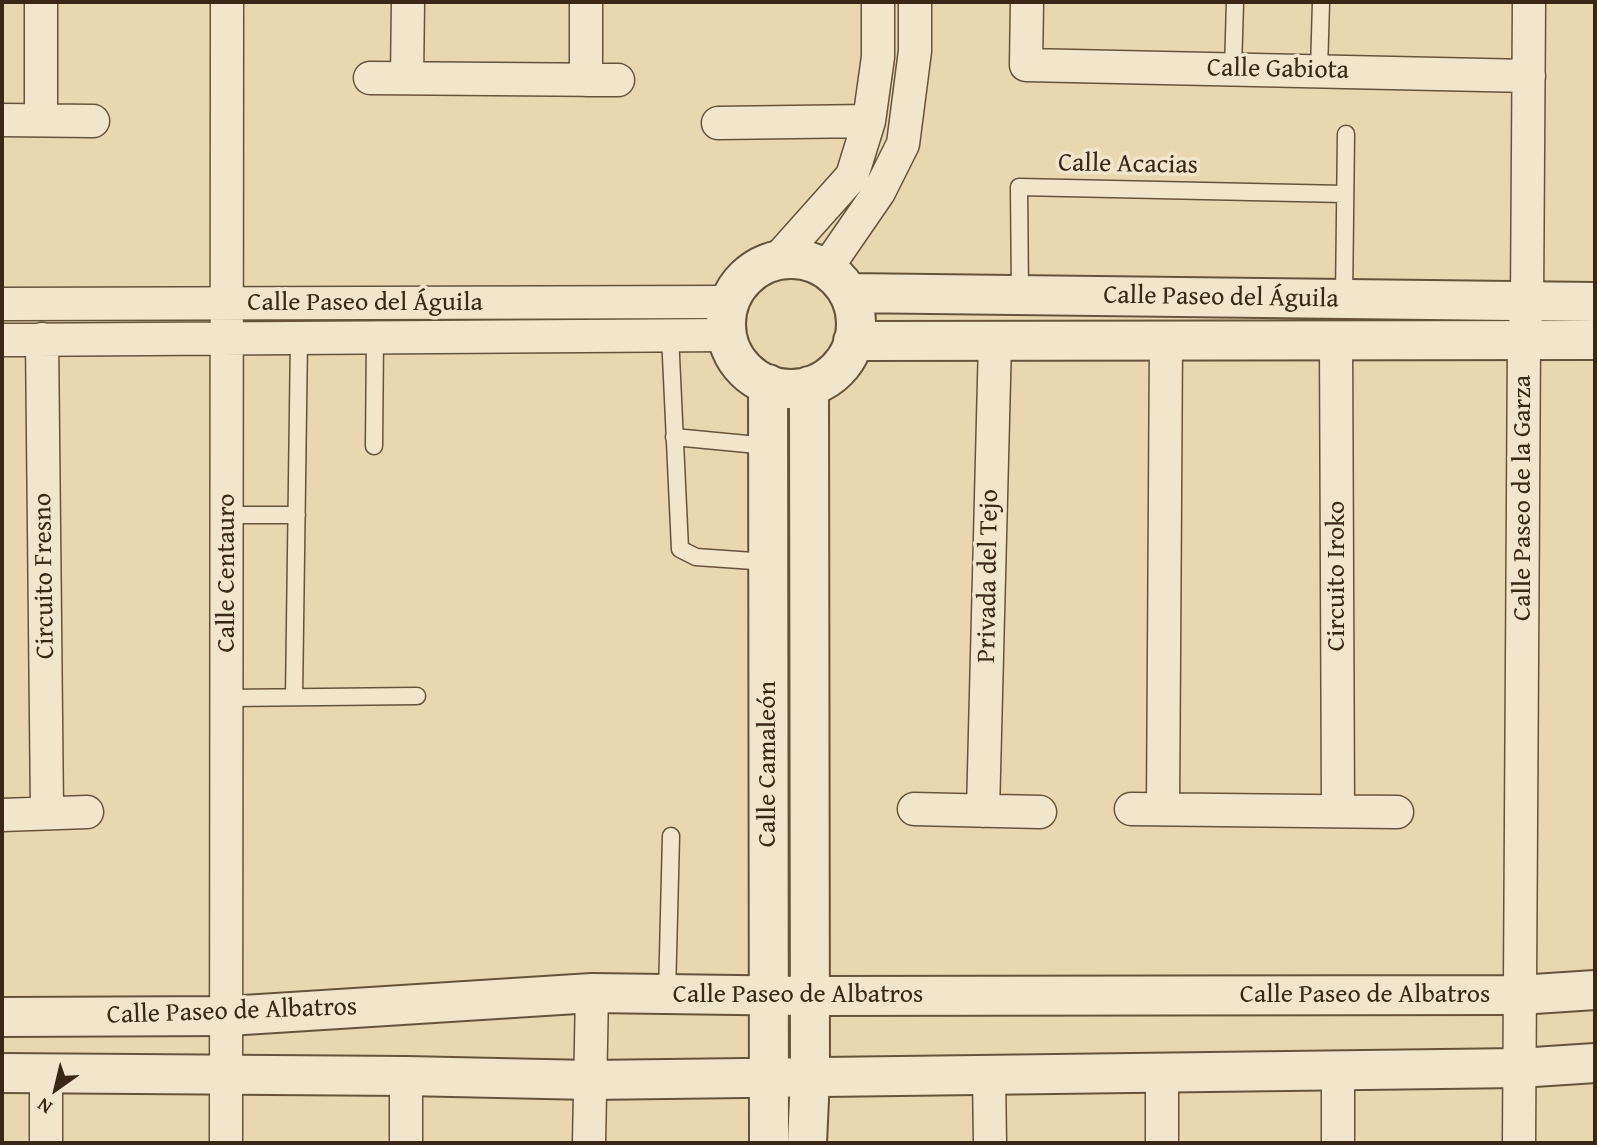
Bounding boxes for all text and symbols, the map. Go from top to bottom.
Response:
street label: Calle Gabiota [1207,53,1349,87]
street label: Calle Acacias [1058,148,1198,182]
street label: Calle Paseo del Águila [1103,280,1339,316]
street label: Calle Paseo del Águila [247,287,483,319]
street label: Calle Paseo de la Garza [1507,375,1539,621]
street label: Privada del Tejo [972,489,1006,663]
street label: Circuito Fresno [28,493,62,659]
street label: Calle Centauro [211,494,243,652]
street label: Circuito Iroko [1321,501,1353,651]
street label: Calle Camaleón [752,681,784,847]
street label: Calle Paseo de Albatros [673,979,923,1011]
street label: Calle Paseo de Albatros [1240,979,1490,1011]
street label: Calle Paseo de Albatros [106,992,358,1032]
north arrow [21,1054,91,1124]
text: N [31,1091,57,1122]

